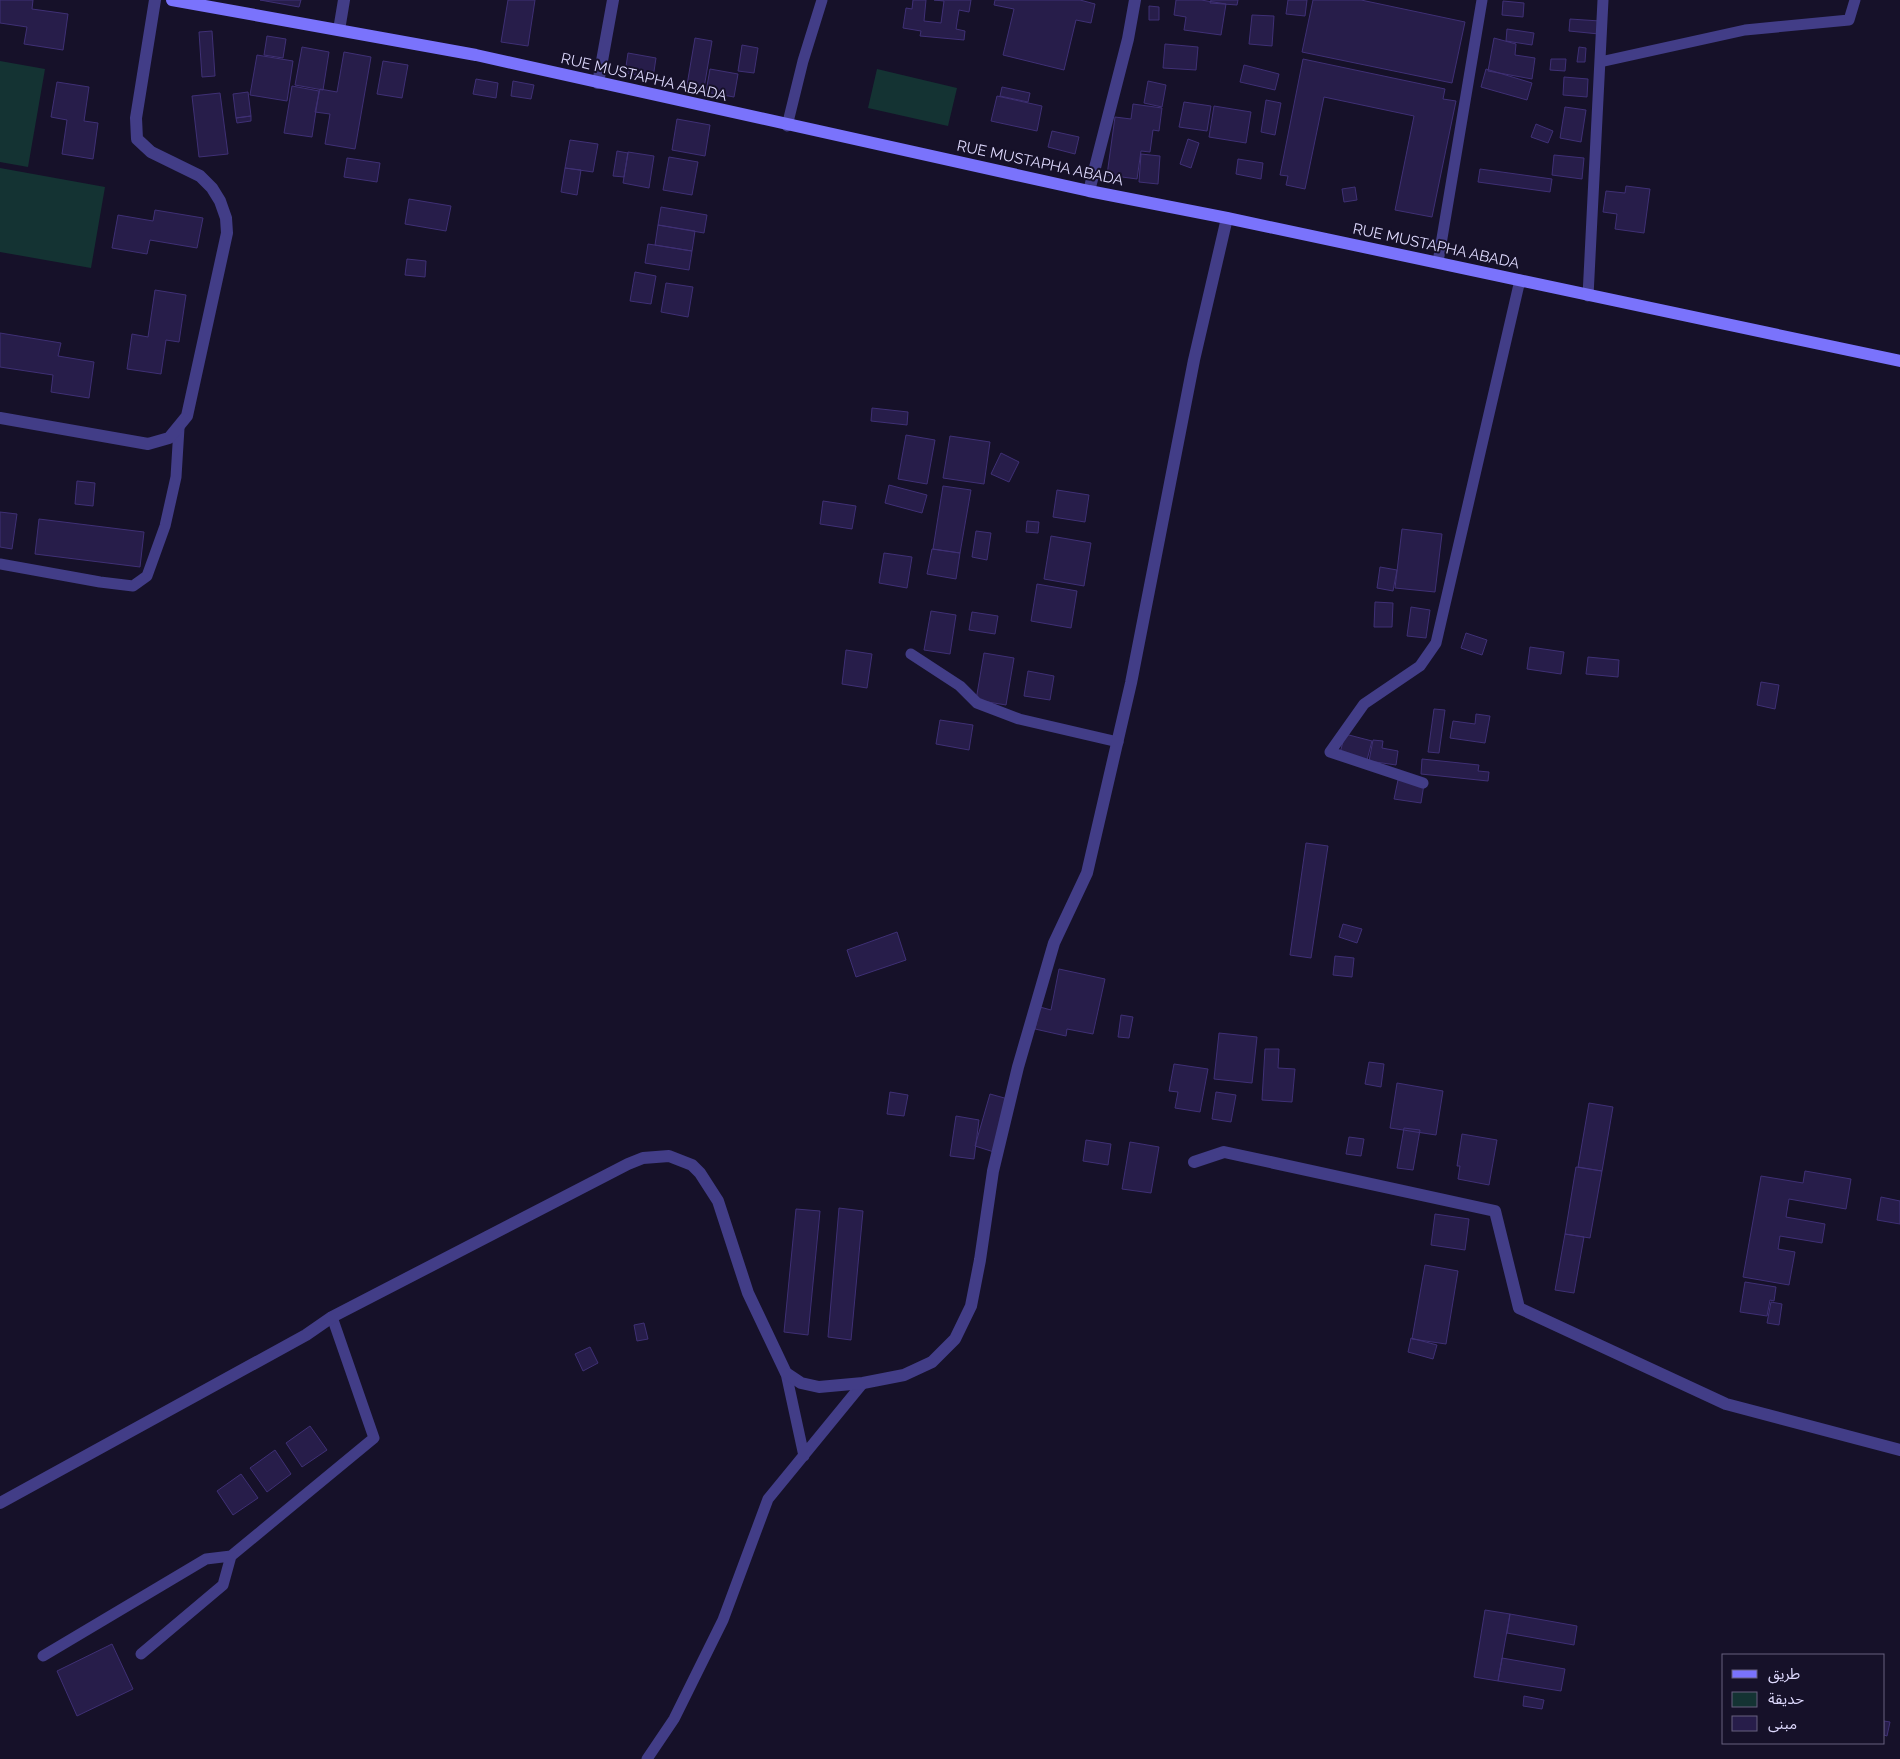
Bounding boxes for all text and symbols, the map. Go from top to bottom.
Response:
street label: RUE MUSTAPHA ABADA [559,49,729,105]
street label: RUE MUSTAPHA ABADA [955,137,1125,189]
street label: RUE MUSTAPHA ABADA [1351,220,1521,272]
legend [1722,1654,1885,1744]
text: طريق [1768,1665,1800,1684]
text: حديقة [1768,1690,1804,1708]
text: مبنى [1768,1715,1797,1733]

